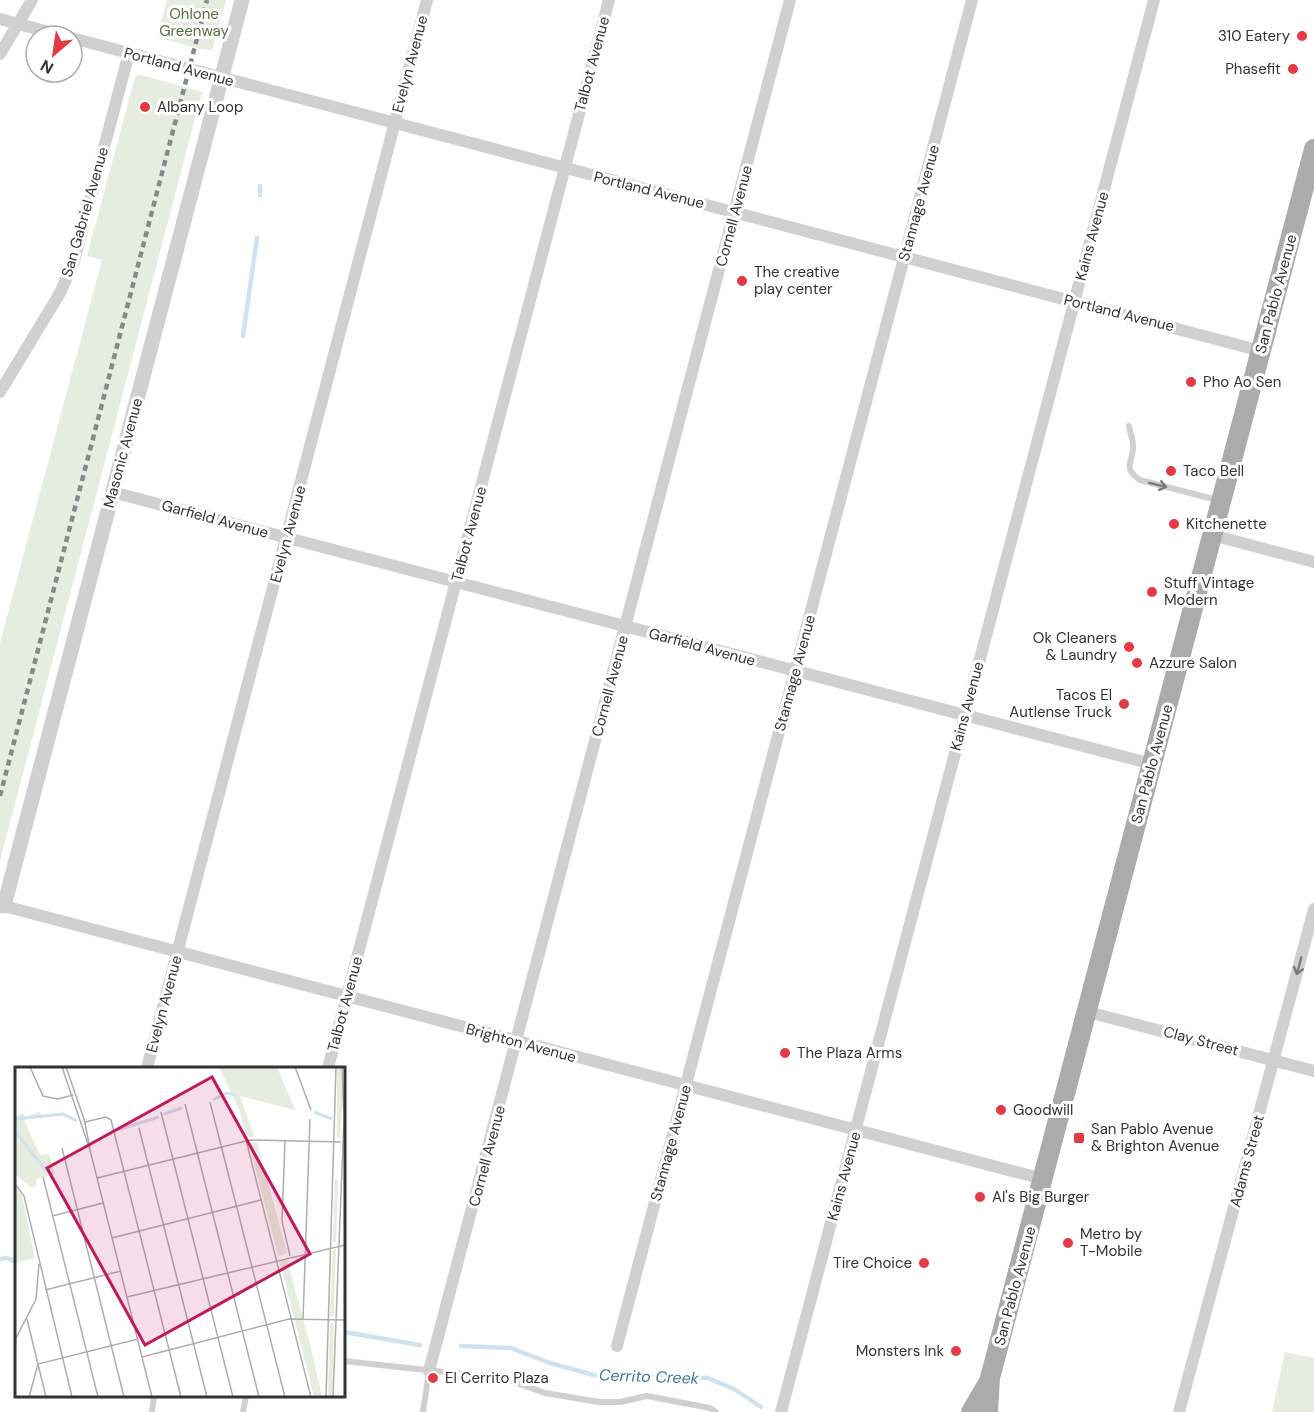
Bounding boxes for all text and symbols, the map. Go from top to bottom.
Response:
park label: Ohlone Greenway [159,4,230,41]
street label: Evelyn Avenue [387,13,433,115]
street label: Talbot Avenue [570,14,614,114]
north arrow [24,24,84,84]
place label: 310 Eatery [1218,26,1291,46]
marker: 310 Eatery [1295,29,1309,43]
street label: Portland Avenue [122,43,236,91]
text: N [37,55,57,79]
place label: Phasefit [1225,59,1281,79]
marker: Phasefit [1286,62,1300,76]
place label: Albany Loop [157,97,243,117]
marker: Albany Loop [138,100,152,114]
street label: Stannage Avenue [894,143,944,263]
street label: San Gabriel Avenue [57,145,113,279]
street label: Cornell Avenue [711,163,757,269]
street label: Portland Avenue [592,167,706,213]
street label: Kains Avenue [1071,189,1113,283]
street label: San Pablo Avenue [1250,232,1302,356]
place label: The creative play center [754,262,839,299]
marker: The creative play center [735,274,749,288]
street label: Portland Avenue [1062,290,1176,336]
place label: Pho Ao Sen [1203,372,1281,392]
marker: Pho Ao Sen [1184,375,1198,389]
street label: Masonic Avenue [99,396,147,510]
place label: Taco Bell [1183,461,1244,481]
marker: Taco Bell [1164,464,1178,478]
one-way arrow [1148,480,1167,492]
street label: Evelyn Avenue [265,483,311,585]
street label: Talbot Avenue [447,484,491,584]
street label: Garfield Avenue [159,495,271,543]
place label: Kitchenette [1186,514,1267,534]
marker: Kitchenette [1167,517,1181,531]
place label: Stuff Vintage Modern [1164,573,1254,610]
marker: Stuff Vintage Modern [1145,585,1159,599]
street label: Stannage Avenue [770,613,820,733]
street label: Garfield Avenue [646,623,758,671]
place label: Ok Cleaners & Laundry [1033,628,1118,665]
street label: Cornell Avenue [587,633,633,739]
marker: Ok Cleaners & Laundry [1122,640,1136,654]
place label: Azzure Salon [1149,653,1237,673]
marker: Azzure Salon [1130,656,1144,670]
street label: Kains Avenue [946,659,988,753]
place label: Tacos El Autlense Truck [1009,685,1112,722]
marker: Tacos El Autlense Truck [1117,697,1131,711]
street label: San Pablo Avenue [1126,702,1178,826]
street label: Evelyn Avenue [141,953,187,1055]
street label: Talbot Avenue [323,954,367,1054]
one-way arrow [1293,956,1305,975]
street label: Brighton Avenue [464,1019,578,1067]
street label: Clay Street [1161,1021,1241,1061]
place label: The Plaza Arms [797,1043,902,1063]
marker: The Plaza Arms [778,1046,792,1060]
inset map [15,1067,345,1397]
street label: Stannage Avenue [646,1083,696,1203]
place label: Goodwill [1013,1100,1073,1120]
street label: Cornell Avenue [464,1103,510,1209]
marker: Goodwill [994,1103,1008,1117]
street label: Adams Street [1225,1113,1269,1209]
place label: San Pablo Avenue & Brighton Avenue [1091,1119,1219,1156]
street label: Kains Avenue [823,1129,865,1223]
marker: San Pablo Avenue & Brighton Avenue [1072,1131,1086,1145]
place label: Al's Big Burger [992,1187,1090,1207]
marker: Al's Big Burger [973,1190,987,1204]
street label: San Pablo Avenue [989,1224,1041,1348]
place label: Metro by T-Mobile [1080,1224,1143,1261]
marker: Metro by T-Mobile [1061,1236,1075,1250]
place label: Tire Choice [833,1253,912,1273]
marker: Tire Choice [917,1256,931,1270]
place label: Monsters Ink [856,1341,944,1361]
marker: Monsters Ink [949,1344,963,1358]
water label: Cerrito Creek [599,1364,700,1389]
place label: El Cerrito Plaza [445,1368,549,1388]
marker: El Cerrito Plaza [426,1371,440,1385]

